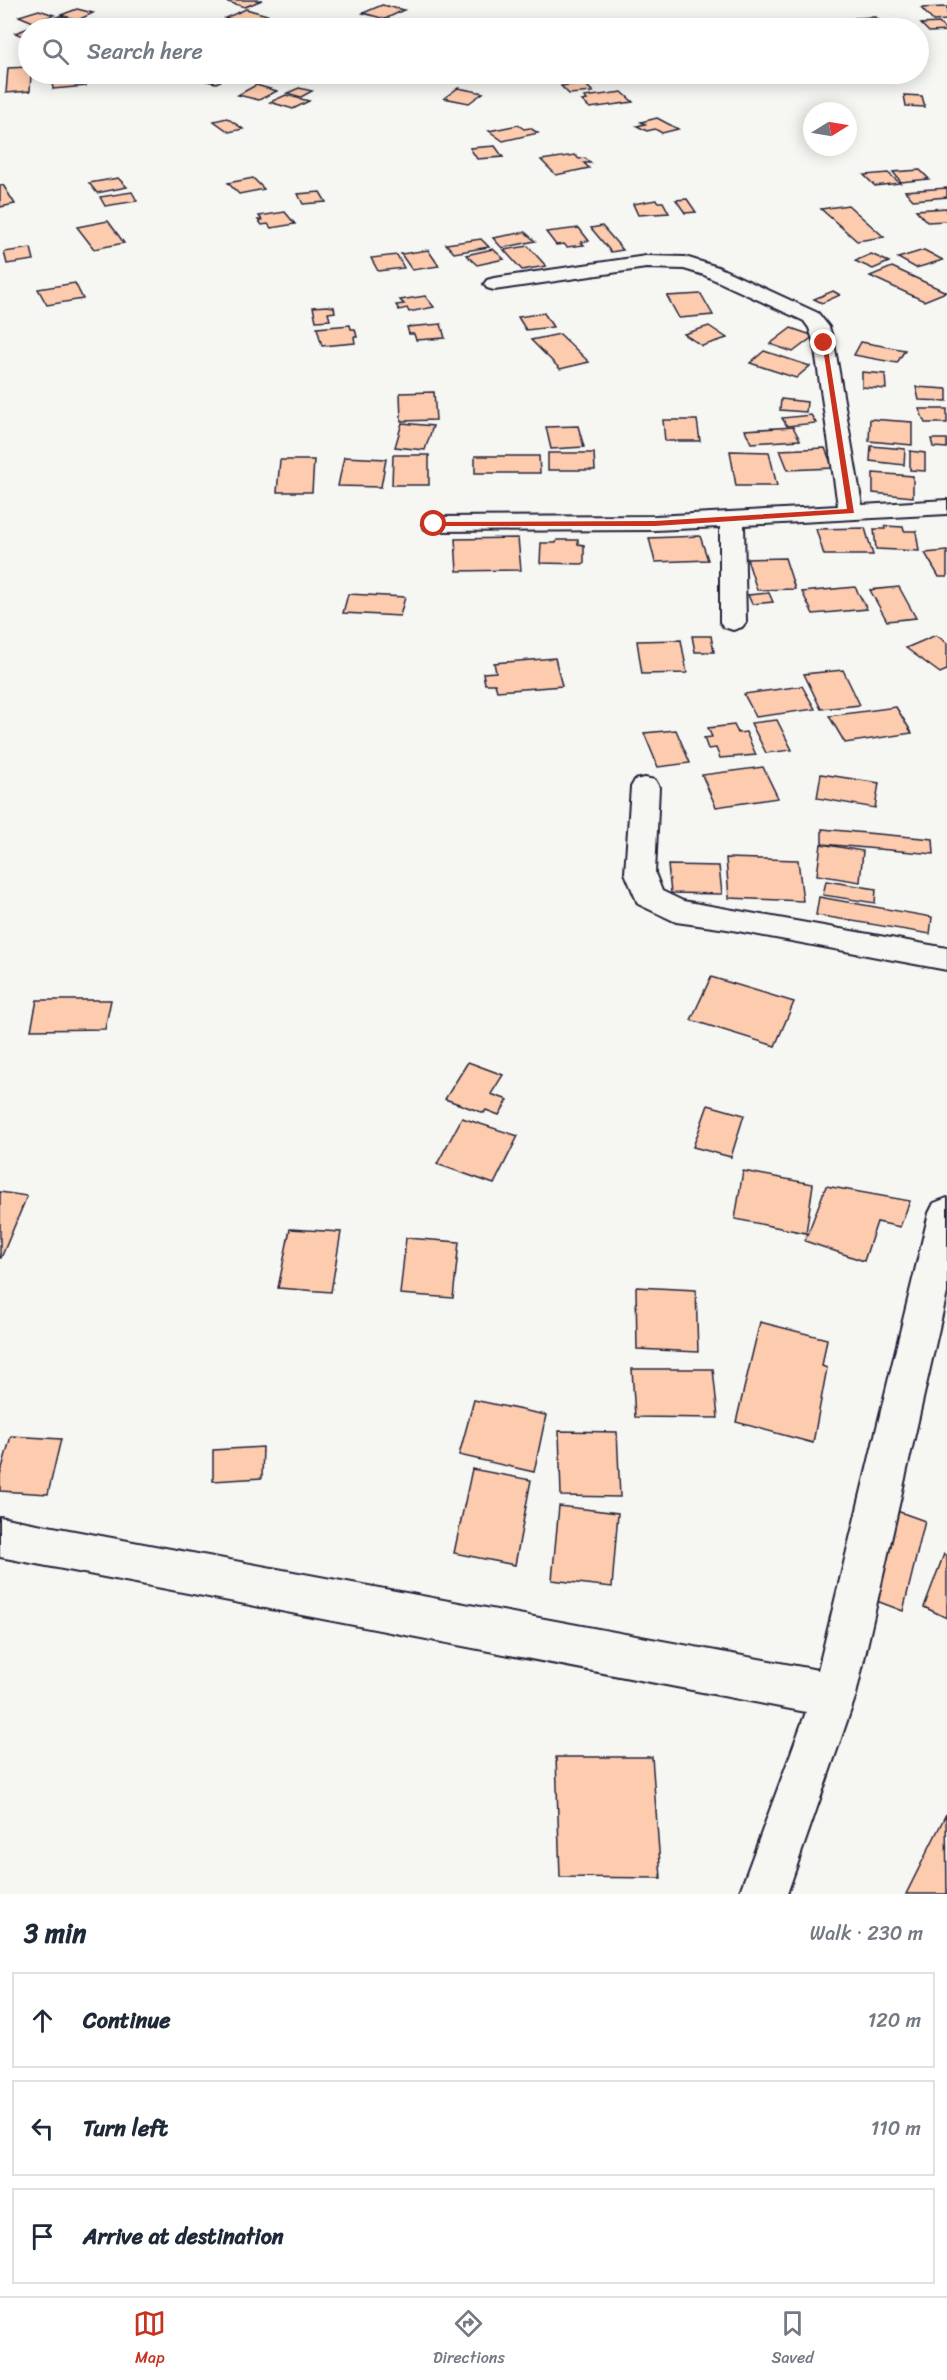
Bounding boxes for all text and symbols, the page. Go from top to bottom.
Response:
search box [18,18,929,84]
text: Search here [87,32,203,71]
icon: search [39,35,72,68]
north arrow [803,102,857,156]
route end [810,329,836,355]
route start [420,510,446,536]
text: 3 min [24,1910,86,1956]
text: Walk · 230 m [810,1916,923,1951]
text: Continue [83,2001,171,2040]
text: 120 m [868,2003,921,2038]
icon: ahead [26,2004,59,2037]
text: Turn left [83,2109,168,2148]
text: 110 m [871,2111,921,2146]
icon: left [26,2112,59,2145]
text: Arrive at destination [83,2217,284,2256]
icon: arrive [26,2220,59,2253]
tab: Map [133,2307,166,2372]
tab: Directions [433,2307,505,2372]
tab: Saved [771,2307,814,2372]

